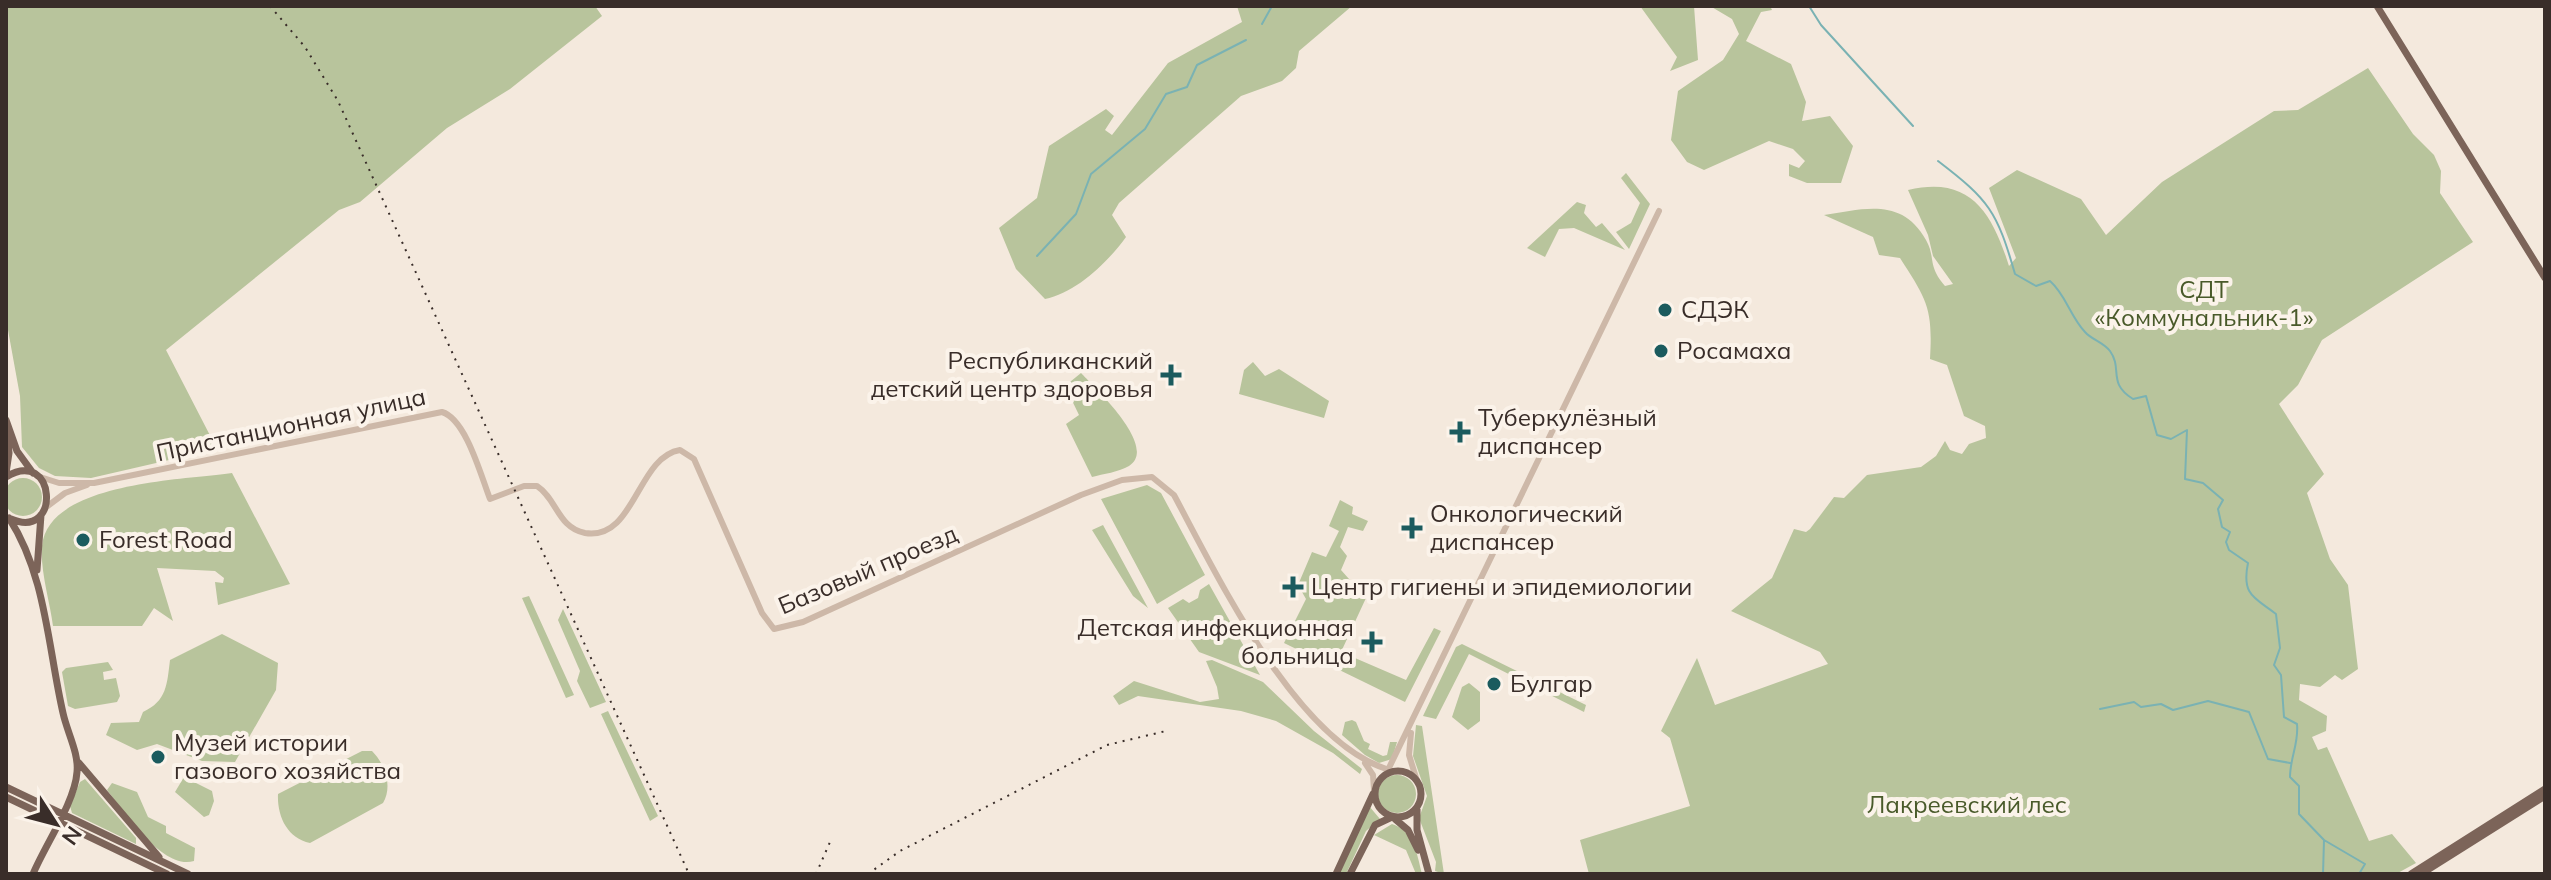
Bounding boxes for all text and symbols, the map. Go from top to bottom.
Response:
park label: СДТ «Коммунальник-1» [2095,274,2314,332]
place label: СДЭК [1681,294,1749,324]
marker: СДЭК [1656,301,1674,319]
place label: Росамаха [1677,335,1791,365]
marker: Росамаха [1652,342,1670,360]
place label: Республиканский детский центр здоровья [871,345,1153,403]
marker: Республиканский детский центр здоровья [1160,364,1182,386]
street label: Пристанционная улица [153,381,428,467]
place label: Туберкулёзный диспансер [1478,402,1657,460]
marker: Туберкулёзный диспансер [1449,421,1471,443]
place label: Онкологический диспансер [1430,498,1623,556]
marker: Онкологический диспансер [1401,517,1423,539]
street label: Базовый проезд [773,518,962,620]
place label: Forest Road [99,524,233,554]
marker: Forest Road [74,531,92,549]
place label: Центр гигиены и эпидемиологии [1311,571,1692,601]
marker: Центр гигиены и эпидемиологии [1282,576,1304,598]
place label: Детская инфекционная больница [1078,612,1354,670]
marker: Детская инфекционная больница [1361,631,1383,653]
place label: Булгар [1510,668,1593,698]
marker: Булгар [1485,675,1503,693]
place label: Музей истории газового хозяйства [174,727,401,785]
marker: Музей истории газового хозяйства [149,748,167,766]
north arrow [16,784,96,864]
park label: Лакреевский лес [1867,789,2067,819]
text: N [56,821,88,851]

